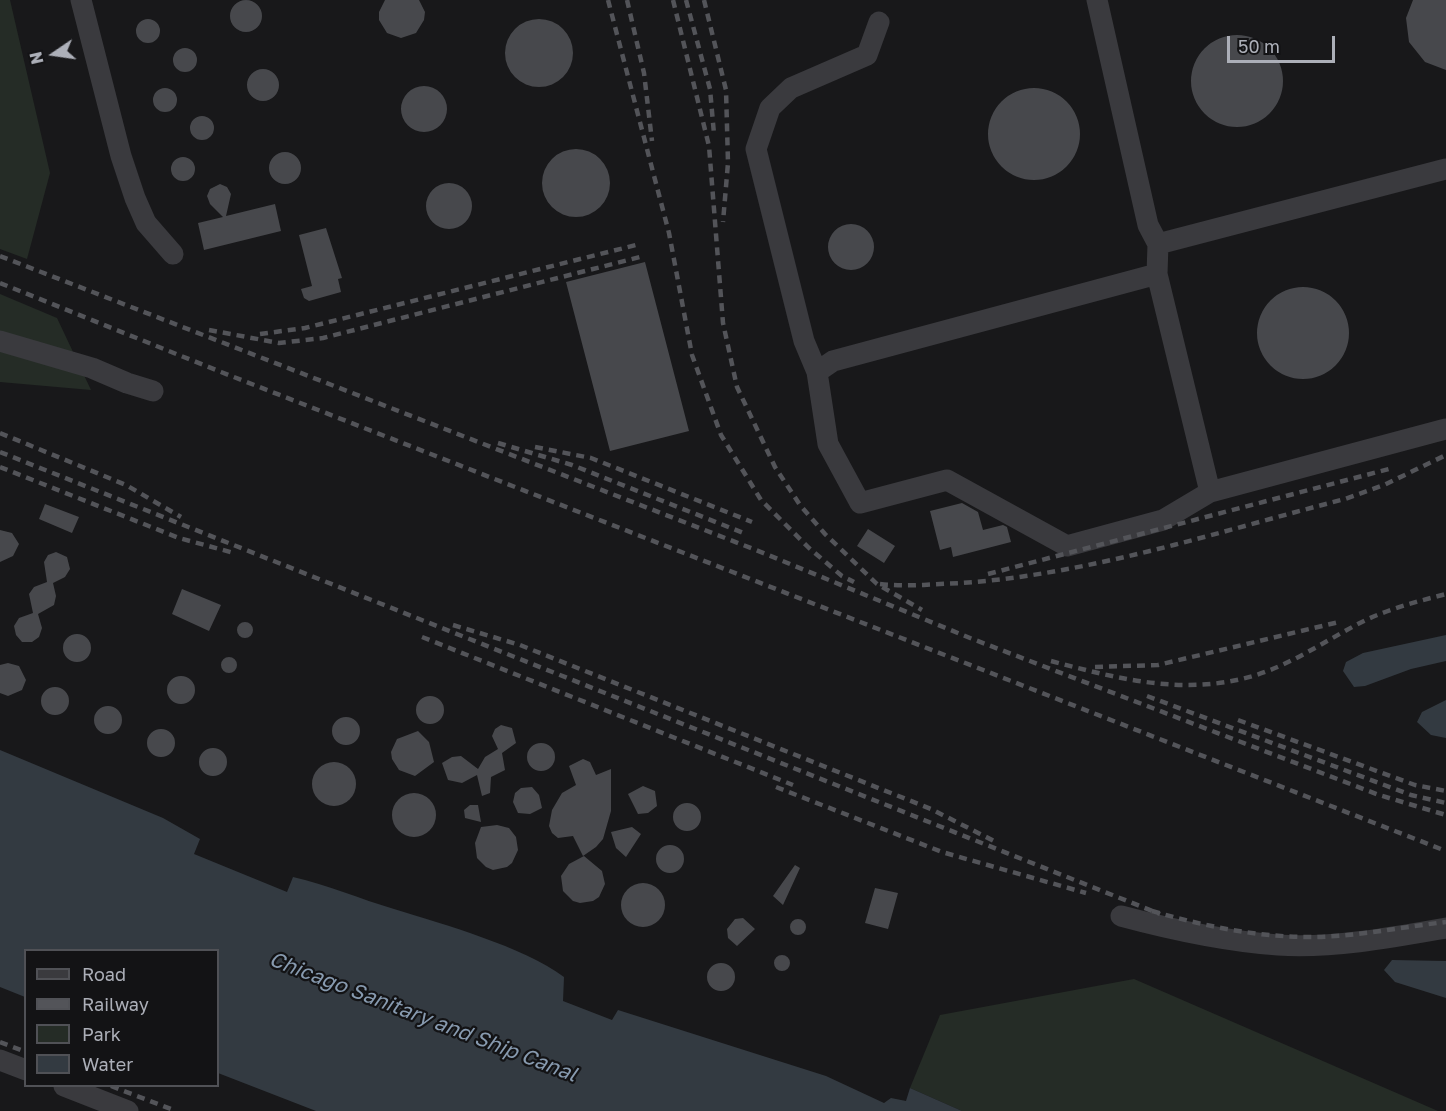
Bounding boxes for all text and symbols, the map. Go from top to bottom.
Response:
north arrow [24,24,84,84]
scale bar [1230,24,1338,62]
text: 50 m [1238,35,1280,57]
text: N [25,50,48,66]
water label: Chicago Sanitary and Ship Canal [266,947,580,1087]
legend [24,949,219,1087]
text: Road [82,963,126,985]
text: Railway [82,993,149,1015]
text: Park [82,1023,121,1045]
text: Water [82,1053,133,1075]

